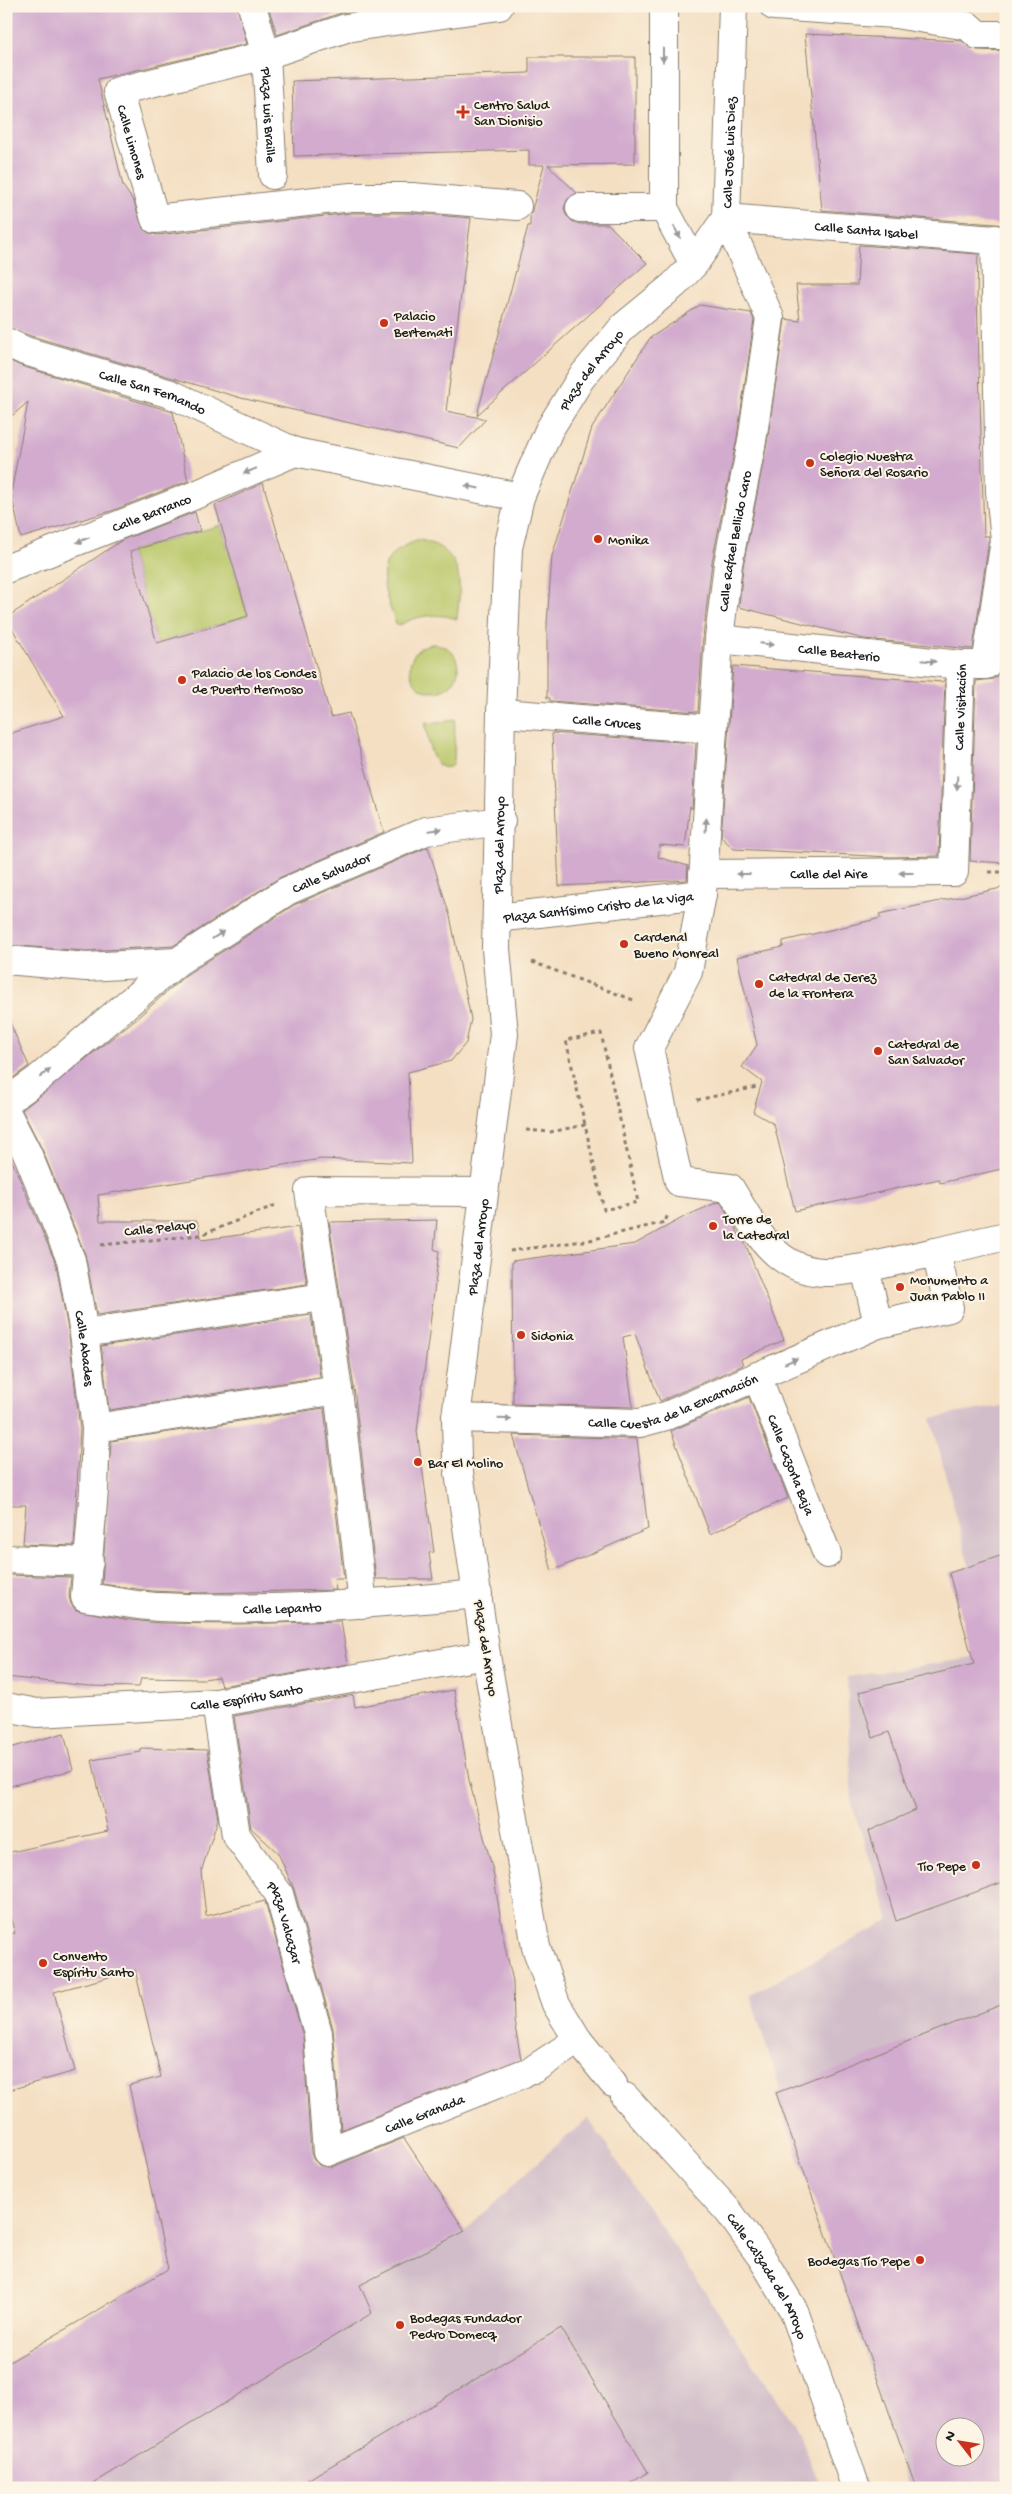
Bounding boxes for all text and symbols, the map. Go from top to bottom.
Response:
one-way arrow [659,47,667,63]
street label: Plaza Luis Braille [256,66,278,164]
street label: Calle José Luis Diez [720,96,741,209]
place label: Centro Salud San Dionisio [474,98,551,131]
street label: Calle Limones [111,103,149,182]
marker: Centro Salud San Dionisio [456,105,470,119]
street label: Calle Santa Isabel [814,219,919,245]
one-way arrow [673,225,681,239]
place label: Palacio Bertemati [393,309,453,342]
marker: Palacio Bertemati [378,317,390,329]
street label: Plaza del Arroyo [556,327,629,415]
street label: Calle San Fernando [97,367,208,420]
place label: Colegio Nuestra Señora del Rosario [820,449,928,482]
marker: Colegio Nuestra Señora del Rosario [804,457,816,469]
one-way arrow [243,467,257,475]
street label: Calle Rafael Bellido Caro [716,469,757,613]
one-way arrow [464,483,480,491]
street label: Calle Barranco [110,491,194,538]
marker: Monika [592,533,604,545]
place label: Monika [608,533,650,550]
one-way arrow [75,536,90,544]
one-way arrow [759,641,775,649]
street label: Calle Beaterio [797,642,881,667]
one-way arrow [921,657,937,665]
street label: Calle Visitación [952,663,972,751]
place label: Palacio de los Condes de Puerto Hermoso [191,666,317,699]
marker: Palacio de los Condes de Puerto Hermoso [176,674,188,686]
street label: Calle Cruces [572,712,642,735]
one-way arrow [953,776,961,792]
street label: Plaza del Arroyo [491,796,510,895]
one-way arrow [703,817,711,833]
one-way arrow [427,826,443,834]
street label: Calle Salvador [290,849,375,899]
street label: Calle del Aire [790,867,869,884]
one-way arrow [897,869,913,877]
one-way arrow [735,870,751,878]
street label: Plaza Santísimo Cristo de la Viga [502,889,696,928]
one-way arrow [211,930,225,940]
place label: Cardenal Bueno Monreal [633,930,719,963]
marker: Cardenal Bueno Monreal [618,938,630,950]
place label: Catedral de Jerez de la Frontera [769,970,877,1003]
marker: Catedral de Jerez de la Frontera [753,978,765,990]
place label: Catedral de San Salvador [888,1037,965,1070]
marker: Catedral de San Salvador [872,1045,884,1057]
one-way arrow [39,1068,51,1079]
street label: Plaza del Arroyo [465,1198,494,1297]
place label: Torre de la Catedral [722,1212,790,1245]
street label: Calle Pelayo [124,1217,197,1242]
marker: Torre de la Catedral [707,1220,719,1232]
place label: Monumento a Juan Pablo II [910,1273,989,1306]
marker: Monumento a Juan Pablo II [894,1281,906,1293]
street label: Calle Abades [69,1309,97,1388]
marker: Sidonia [515,1329,527,1341]
place label: Sidonia [531,1329,575,1346]
one-way arrow [784,1357,798,1365]
street label: Calle Cuesta de la Encarnación [588,1371,761,1434]
street label: Calle Cazorla Baja [762,1412,817,1519]
one-way arrow [497,1416,513,1424]
marker: Bar El Molino [412,1456,424,1468]
place label: Bar El Molino [427,1456,503,1473]
street label: Plaza del Arroyo [468,1598,501,1698]
street label: Calle Lepanto [243,1600,322,1619]
street label: Calle Espíritu Santo [190,1682,304,1715]
place label: Tío Pepe [917,1859,967,1876]
marker: Tío Pepe [970,1859,982,1871]
street label: Plaza Valcazar [261,1878,304,1967]
place label: Convento Espíritu Santo [53,1949,134,1982]
marker: Convento Espíritu Santo [37,1957,49,1969]
street label: Calle Granada [383,2091,469,2139]
street label: Calle Calzada del Arroyo [721,2210,809,2342]
place label: Bodegas Tío Pepe [807,2254,911,2271]
marker: Bodegas Tío Pepe [914,2254,926,2266]
place label: Bodegas Fundador Pedro Domecq [409,2311,522,2344]
marker: Bodegas Fundador Pedro Domecq [394,2319,406,2331]
north arrow [934,2416,984,2466]
text: N [941,2428,961,2445]

